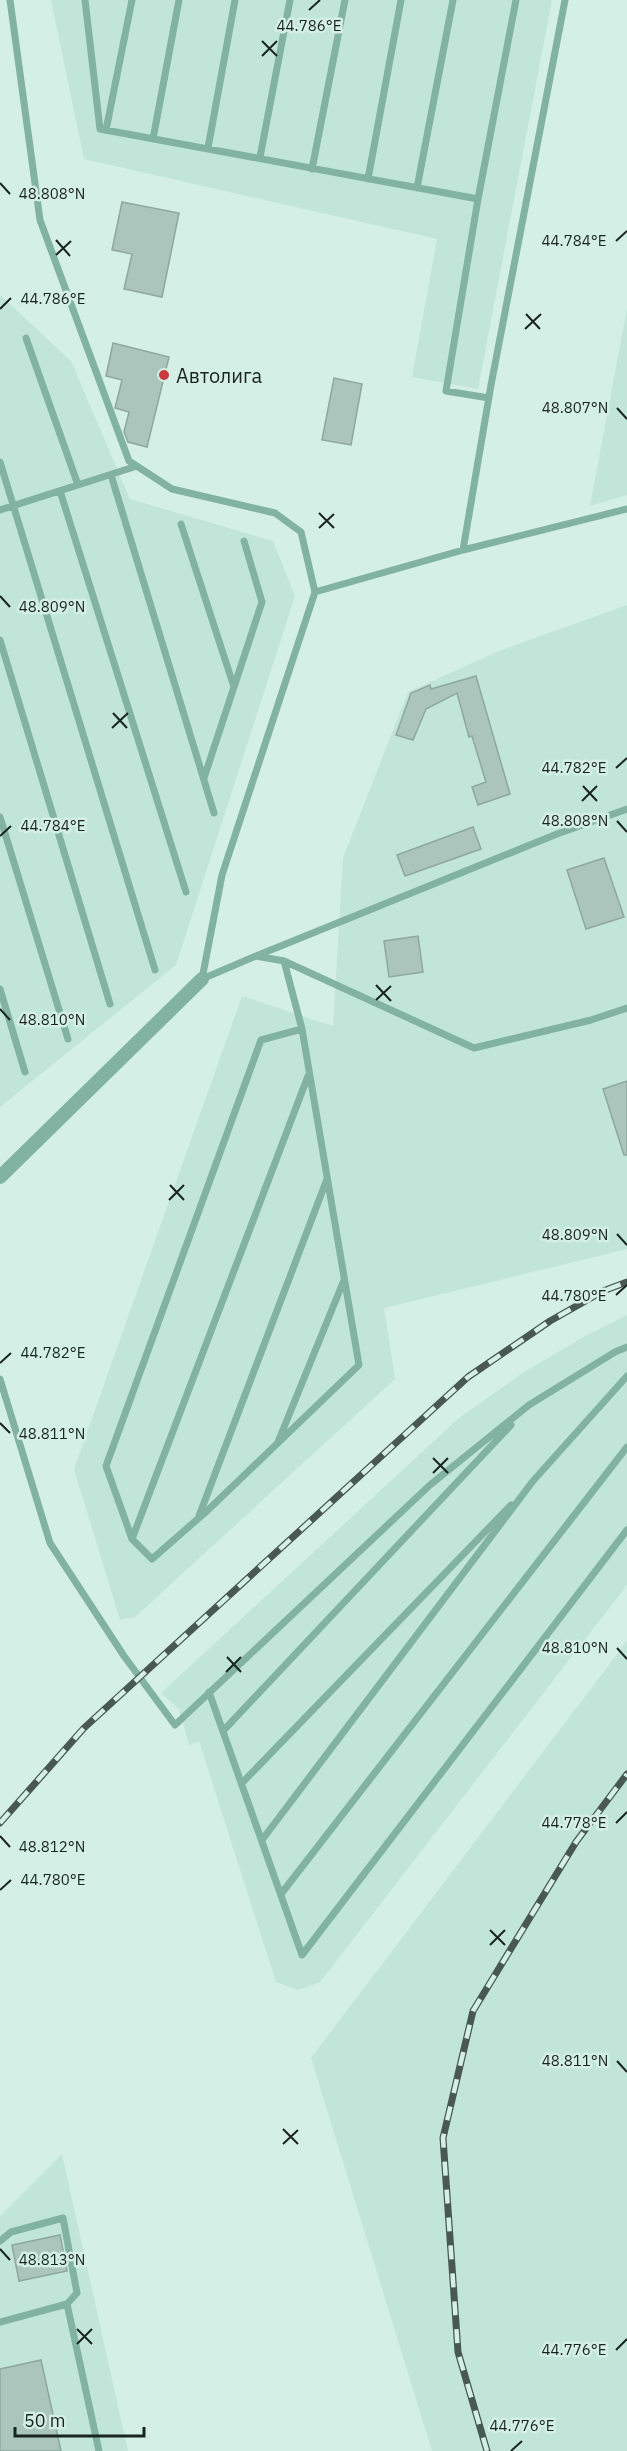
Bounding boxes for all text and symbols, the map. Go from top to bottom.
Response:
text: 44.786°E [277,16,341,35]
text: 48.808°N [19,184,85,203]
text: 44.784°E [542,231,606,250]
text: 44.786°E [21,289,85,308]
place label: Автолига [176,362,262,389]
marker: Автолига [157,368,171,382]
text: 48.807°N [542,398,608,417]
text: 48.809°N [19,597,85,616]
text: 44.782°E [542,758,606,777]
text: 48.808°N [542,811,608,830]
text: 44.784°E [21,816,85,835]
text: 48.810°N [19,1010,85,1029]
text: 48.809°N [542,1225,608,1244]
text: 44.780°E [542,1286,606,1305]
text: 44.782°E [21,1343,85,1362]
text: 48.811°N [19,1424,85,1443]
text: 48.810°N [542,1638,608,1657]
text: 44.778°E [542,1813,606,1832]
text: 48.812°N [19,1837,85,1856]
text: 44.780°E [21,1870,85,1889]
text: 48.811°N [542,2051,608,2070]
text: 48.813°N [19,2250,85,2269]
text: 44.776°E [542,2340,606,2359]
scale bar [15,2400,144,2438]
text: 50 m [24,2409,66,2432]
text: 44.776°E [490,2416,554,2435]

